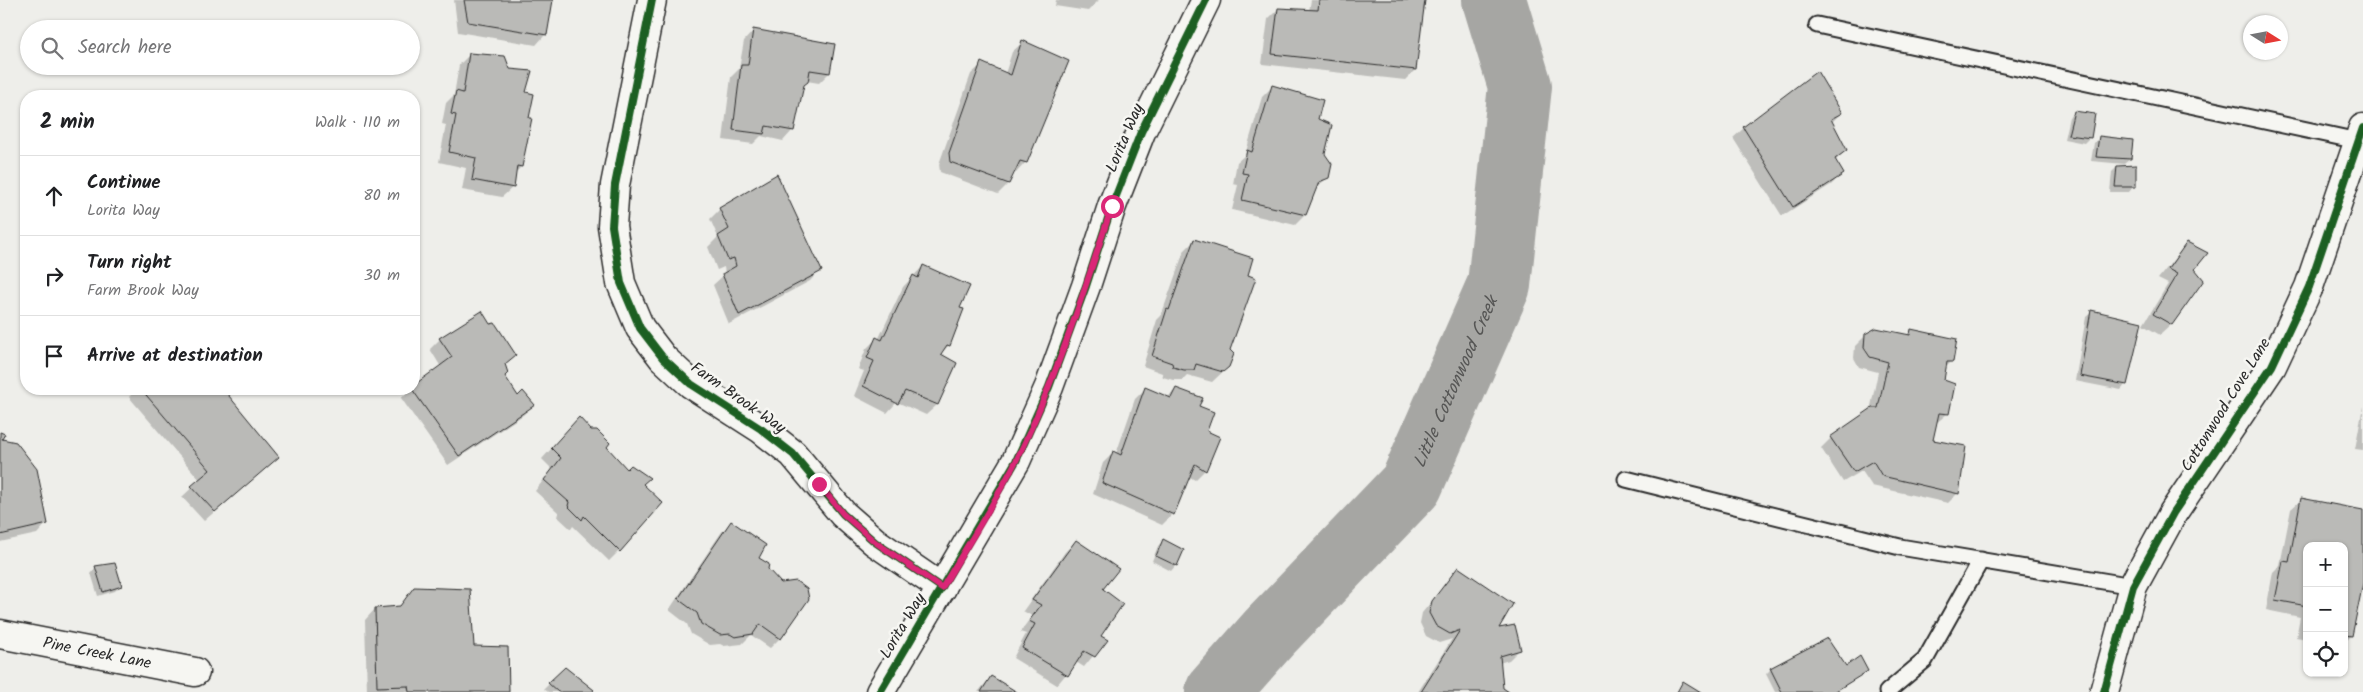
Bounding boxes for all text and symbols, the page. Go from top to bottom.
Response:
north arrow [2243,15,2288,60]
search box [20,20,420,75]
text: Search here [78,33,172,63]
icon: search [38,34,66,62]
street label: Lorita Way [1099,99,1151,176]
text: 2 min [40,106,95,139]
text: Walk · 110 m [315,110,400,135]
text: Continue [87,168,160,198]
icon: ahead [40,182,68,210]
text: 80 m [363,183,400,208]
route start [1101,195,1124,218]
text: Lorita Way [87,198,160,223]
text: Turn right [87,248,172,278]
icon: right [40,262,68,290]
text: 30 m [364,263,400,288]
text: Farm Brook Way [87,278,199,303]
water label: Little Cottonwood Creek [1406,290,1508,473]
street label: Cottonwood Cove Lane [2175,333,2277,477]
text: Arrive at destination [87,341,263,371]
icon: arrive [40,342,68,370]
street label: Farm Brook Way [685,356,791,441]
route end [808,473,831,496]
map controls [2303,542,2348,677]
button: + [2303,542,2348,587]
button: − [2303,587,2348,632]
street label: Lorita Way [874,588,933,664]
street label: Pine Creek Lane [41,630,154,676]
button: locate [2303,632,2348,677]

